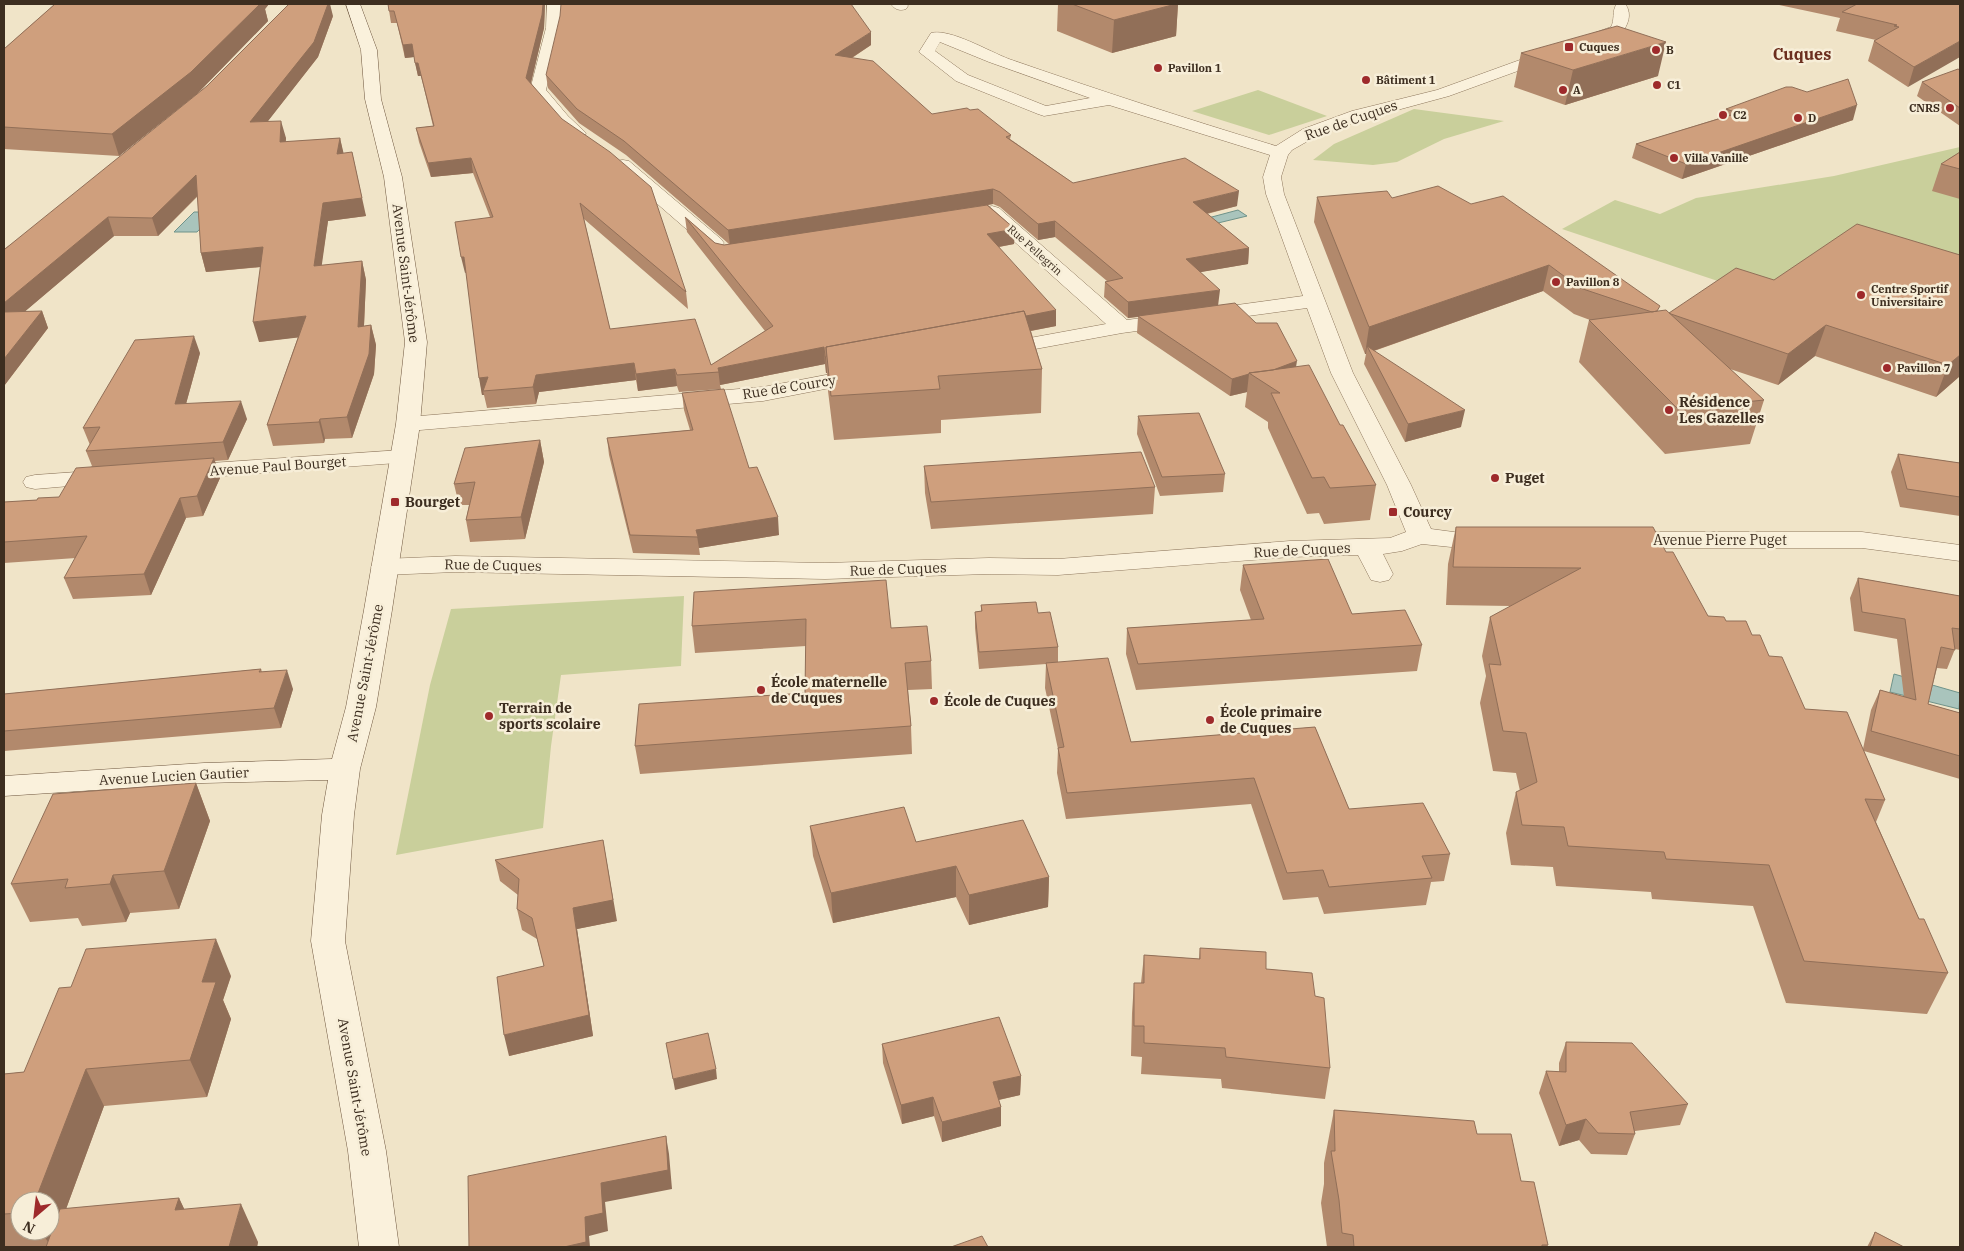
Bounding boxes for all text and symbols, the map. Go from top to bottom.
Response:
place label: Cuques [1579,40,1620,54]
marker: Cuques [1563,41,1575,53]
place label: B [1666,43,1674,57]
marker: B [1650,44,1662,56]
district label: Cuques [1773,44,1831,64]
place label: Pavillon 1 [1168,61,1222,75]
marker: Pavillon 1 [1152,62,1164,74]
place label: Bâtiment 1 [1376,73,1436,87]
marker: Bâtiment 1 [1360,74,1372,86]
place label: C1 [1667,78,1681,92]
marker: C1 [1651,79,1663,91]
place label: A [1573,83,1581,97]
marker: A [1557,84,1569,96]
street label: Rue de Cuques [1302,96,1400,144]
place label: CNRS [1909,101,1940,115]
marker: CNRS [1944,102,1956,114]
place label: C2 [1733,108,1747,122]
marker: C2 [1717,109,1729,121]
place label: D [1808,111,1816,125]
marker: D [1792,112,1804,124]
place label: Villa Vanille [1684,151,1749,165]
marker: Villa Vanille [1668,152,1680,164]
street label: Avenue Saint-Jérôme [389,202,423,344]
street label: Rue Pellegrin [1005,222,1065,278]
place label: Pavillon 8 [1566,275,1620,289]
marker: Pavillon 8 [1550,276,1562,288]
place label: Centre Sportif Universitaire [1871,282,1949,309]
marker: Centre Sportif Universitaire [1855,289,1867,301]
place label: Pavillon 7 [1897,361,1950,375]
marker: Pavillon 7 [1881,362,1893,374]
street label: Rue de Courcy [741,371,838,403]
place label: Résidence Les Gazelles [1679,393,1764,427]
marker: Résidence Les Gazelles [1663,404,1675,416]
street label: Avenue Paul Bourget [209,452,347,480]
place label: Puget [1505,469,1545,487]
marker: Puget [1489,472,1501,484]
place label: Bourget [405,493,460,511]
marker: Bourget [389,496,401,508]
place label: Courcy [1403,503,1452,521]
marker: Courcy [1387,506,1399,518]
street label: Avenue Pierre Puget [1653,531,1787,549]
street label: Rue de Cuques [1253,538,1351,562]
street label: Rue de Cuques [444,555,542,575]
street label: Rue de Cuques [849,558,947,580]
street label: Avenue Saint-Jérôme [343,603,387,743]
place label: École maternelle de Cuques [771,672,887,707]
marker: École maternelle de Cuques [755,684,767,696]
place label: École de Cuques [944,691,1056,710]
marker: École de Cuques [928,695,940,707]
place label: Terrain de sports scolaire [499,699,601,733]
place label: École primaire de Cuques [1220,702,1322,737]
marker: Terrain de sports scolaire [483,710,495,722]
marker: École primaire de Cuques [1204,714,1216,726]
street label: Avenue Lucien Gautier [99,763,250,789]
street label: Avenue Saint-Jérôme [334,1017,376,1157]
north arrow [10,1191,60,1241]
text: N [20,1217,38,1238]

